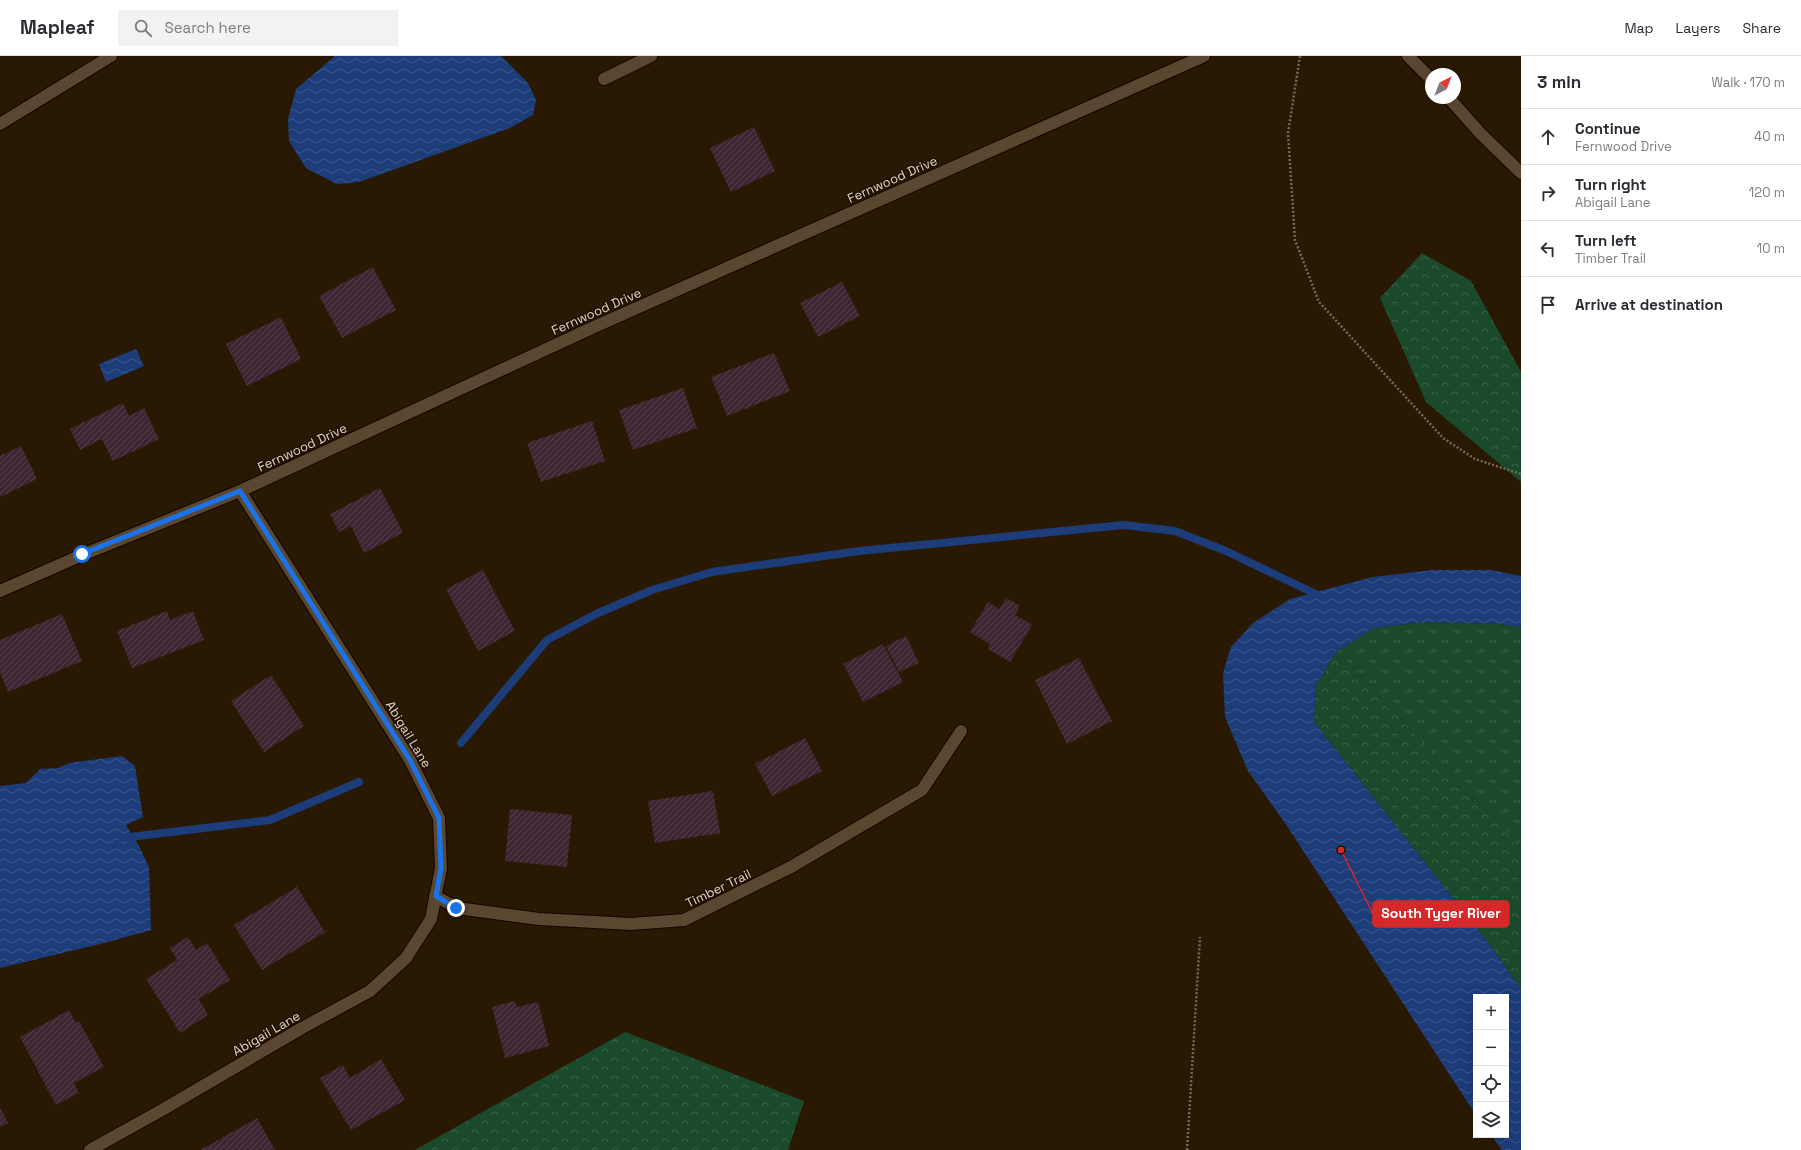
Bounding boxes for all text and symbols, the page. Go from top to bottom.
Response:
search box [118,10,398,46]
text: Mapleaf [20,15,94,40]
icon: search [132,17,154,39]
text: Search here [164,18,251,37]
text: Map [1624,19,1654,37]
text: Layers [1676,19,1720,37]
text: Share [1742,19,1781,37]
north arrow [1425,68,1461,104]
text: 3 min [1537,71,1581,93]
text: Walk · 170 m [1711,74,1785,91]
text: Continue [1575,119,1641,138]
icon: ahead [1537,126,1559,148]
text: 40 m [1754,128,1785,145]
text: Fernwood Drive [1575,138,1672,155]
street label: Fernwood Drive [845,152,940,207]
text: Turn right [1575,175,1646,194]
icon: right [1537,182,1559,204]
text: 120 m [1749,184,1785,201]
text: Abigail Lane [1575,194,1651,211]
text: Turn left [1575,231,1637,250]
icon: left [1537,238,1559,260]
text: 10 m [1757,240,1785,257]
text: Timber Trail [1575,250,1646,267]
street label: Fernwood Drive [549,284,644,339]
icon: arrive [1537,294,1559,316]
text: Arrive at destination [1575,295,1723,314]
street label: Fernwood Drive [255,419,350,476]
route start [73,545,91,563]
street label: Abigail Lane [382,698,435,771]
street label: Timber Trail [683,865,754,912]
route end [447,899,465,917]
callout: South Tyger River [1373,901,1509,927]
text: South Tyger River [1381,904,1501,922]
map controls [1473,994,1509,1138]
button: + [1473,994,1509,1030]
street label: Abigail Lane [229,1007,303,1060]
button: − [1473,1030,1509,1066]
button: locate [1473,1066,1509,1102]
button: layers [1473,1102,1509,1138]

